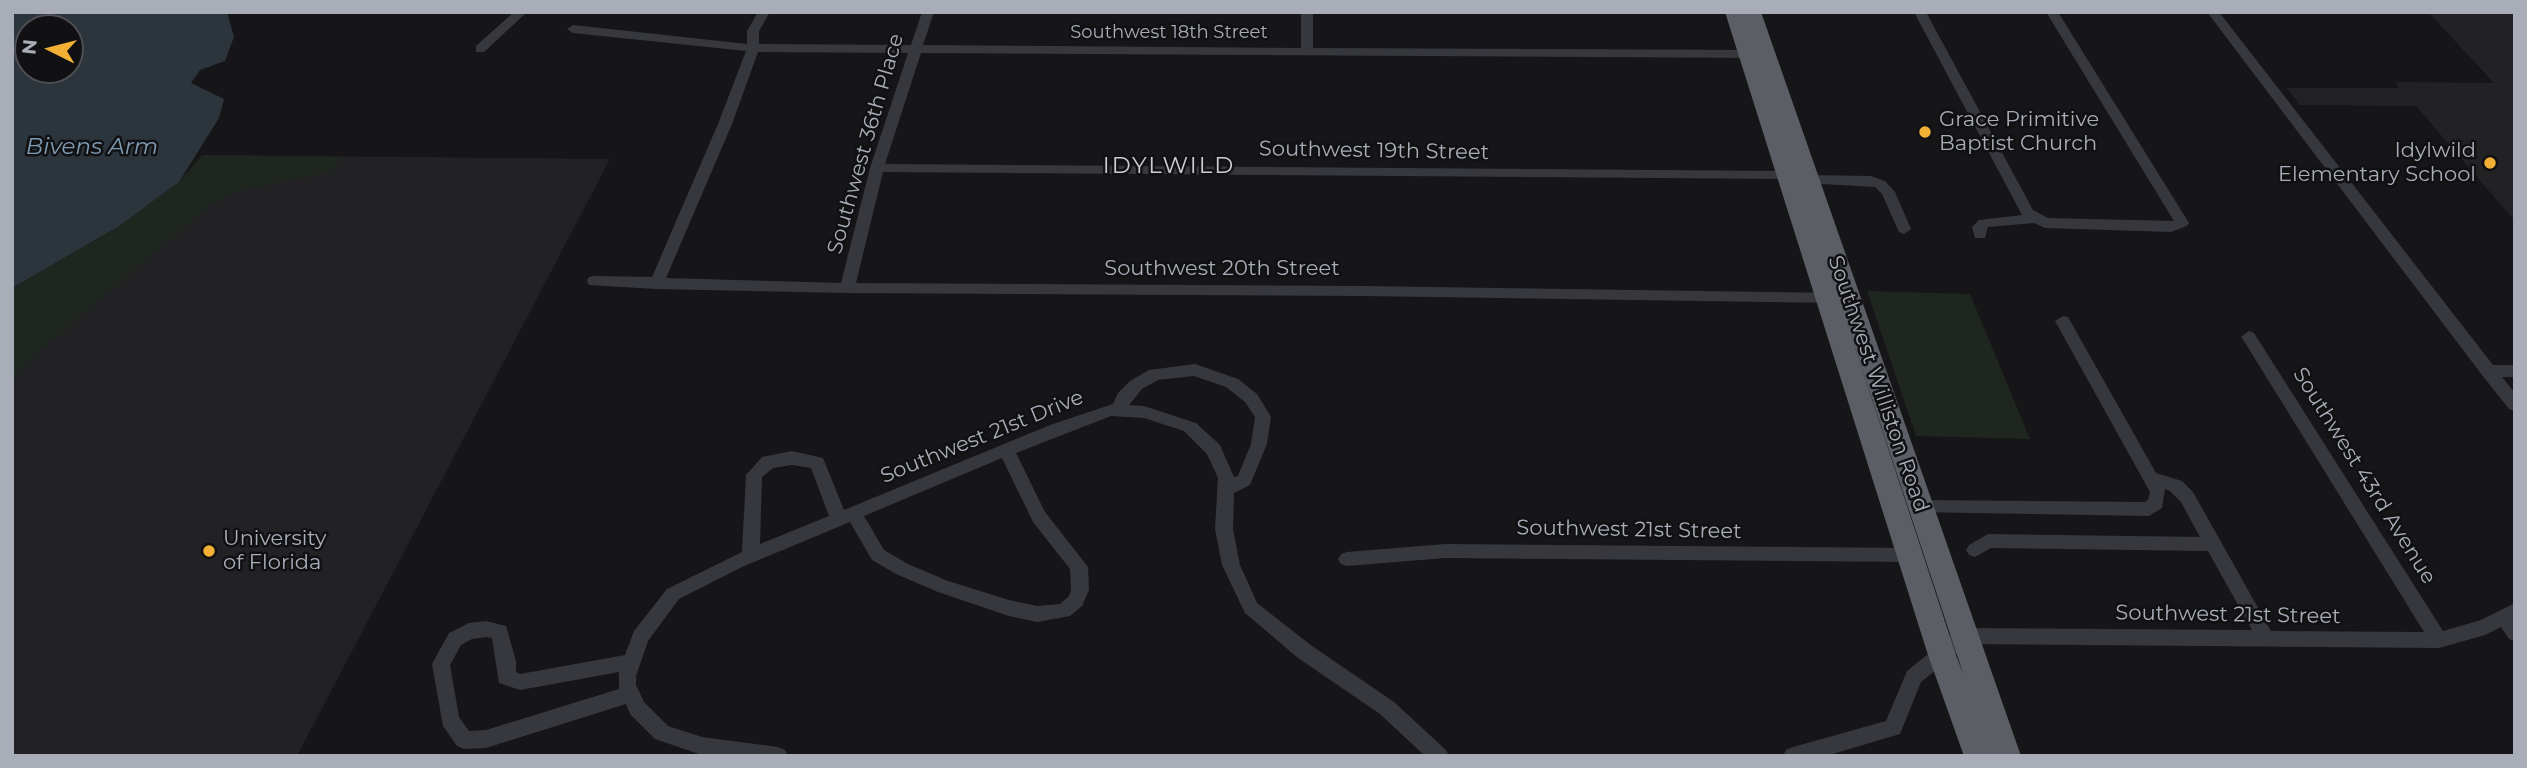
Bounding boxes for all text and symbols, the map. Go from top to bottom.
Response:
north arrow [14,14,84,84]
street label: Southwest 18th Street [1070,22,1268,44]
street label: Southwest 36th Place [822,31,910,257]
text: N [17,38,42,56]
place label: Grace Primitive Baptist Church [1939,107,2099,157]
marker: Grace Primitive Baptist Church [1917,124,1933,140]
water label: Bivens Arm [26,133,158,161]
street label: Southwest 19th Street [1259,136,1489,166]
place label: Idylwild Elementary School [2278,138,2476,188]
district label: IDYLWILD [1104,152,1234,180]
marker: Idylwild Elementary School [2482,155,2498,171]
street label: Southwest Williston Road [1822,252,1934,516]
street label: Southwest 20th Street [1104,256,1340,282]
street label: Southwest 43rd Avenue [2287,363,2441,589]
street label: Southwest 21st Drive [877,385,1087,489]
street label: Southwest 21st Street [1516,515,1742,545]
place label: University of Florida [223,526,326,576]
marker: University of Florida [201,543,217,559]
street label: Southwest 21st Street [2115,600,2341,630]

